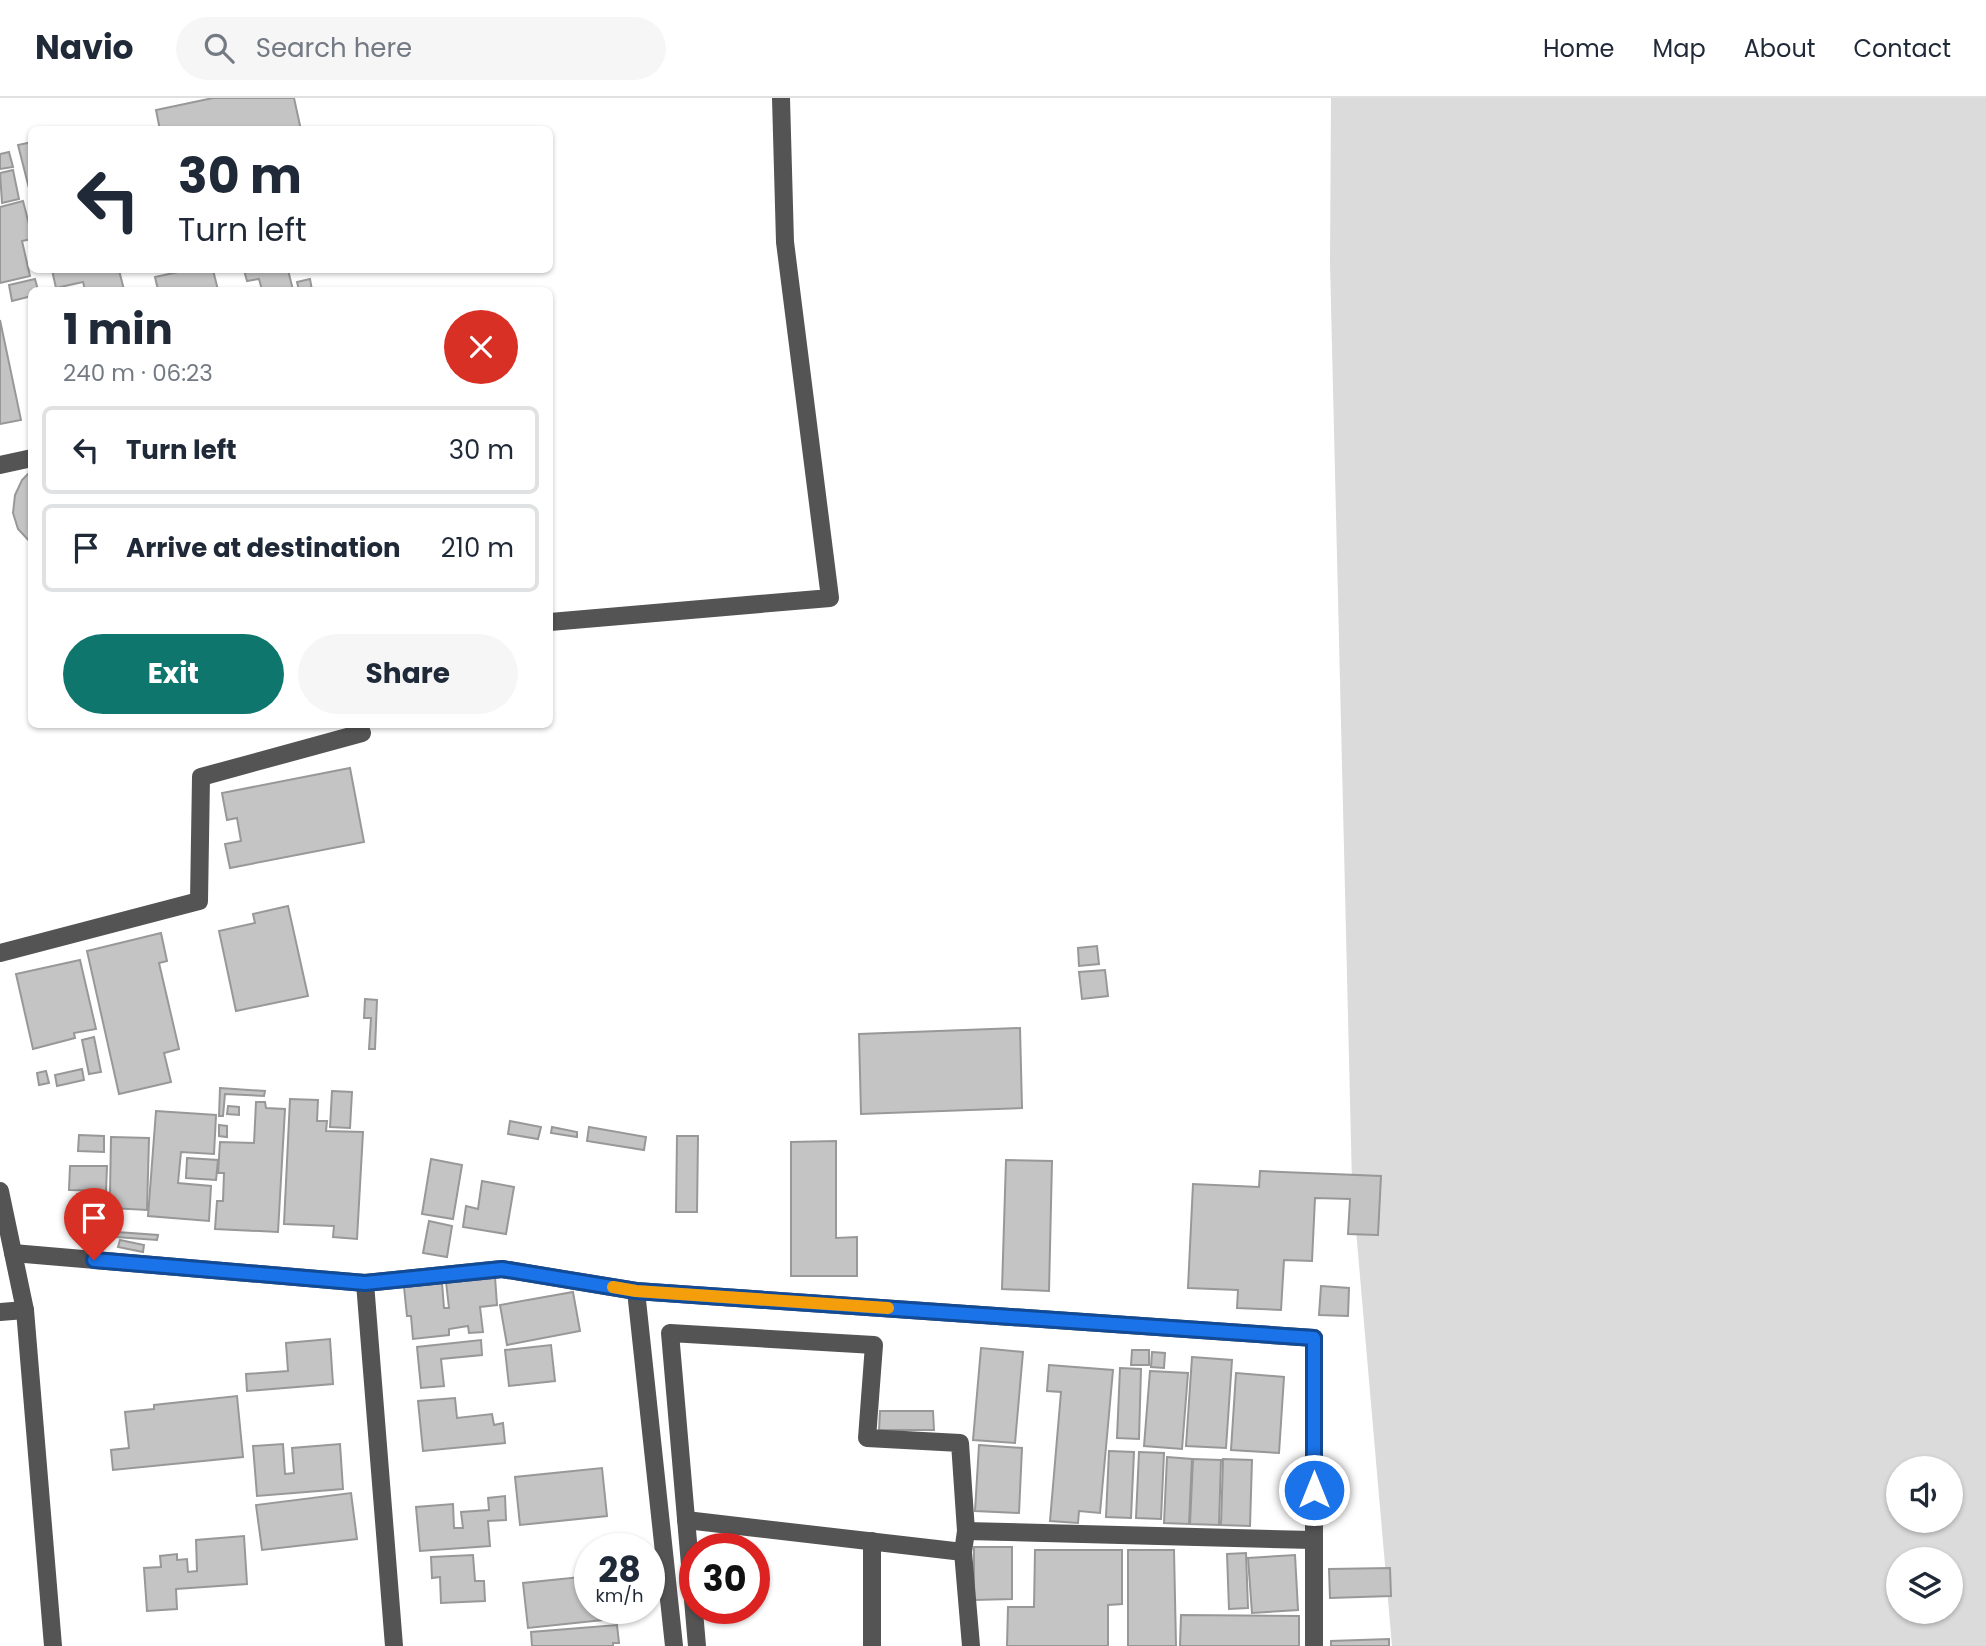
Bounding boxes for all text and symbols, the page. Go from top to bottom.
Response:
search box [176,17,666,80]
text: Navio [35,24,134,71]
icon: search [200,29,238,67]
text: Search here [256,30,412,66]
text: Home [1543,32,1615,65]
text: Map [1653,32,1706,65]
text: About [1744,32,1815,65]
text: Contact [1853,32,1951,65]
text: 30 m [178,142,302,210]
icon: left [63,154,154,245]
text: Turn left [178,207,307,252]
text: 1 min [63,300,173,359]
button: close [444,310,518,384]
text: 240 m · 06:23 [63,357,213,389]
icon: left [67,431,105,469]
text: Turn left [126,432,237,468]
text: 30 m [449,432,514,468]
icon: arrive [67,529,105,567]
text: Arrive at destination [126,530,401,566]
text: 210 m [441,530,514,566]
button: Exit [63,634,284,714]
button: Share [298,634,518,714]
pin [64,1188,124,1260]
icon: arrive [75,1199,113,1237]
position arrow [1277,1453,1351,1527]
map controls [1886,1456,1963,1624]
button: sound [1886,1456,1963,1533]
speed limit sign: 30 [679,1533,770,1624]
text: 28 [598,1545,641,1594]
button: layers [1886,1547,1963,1624]
text: km/h [596,1583,643,1608]

